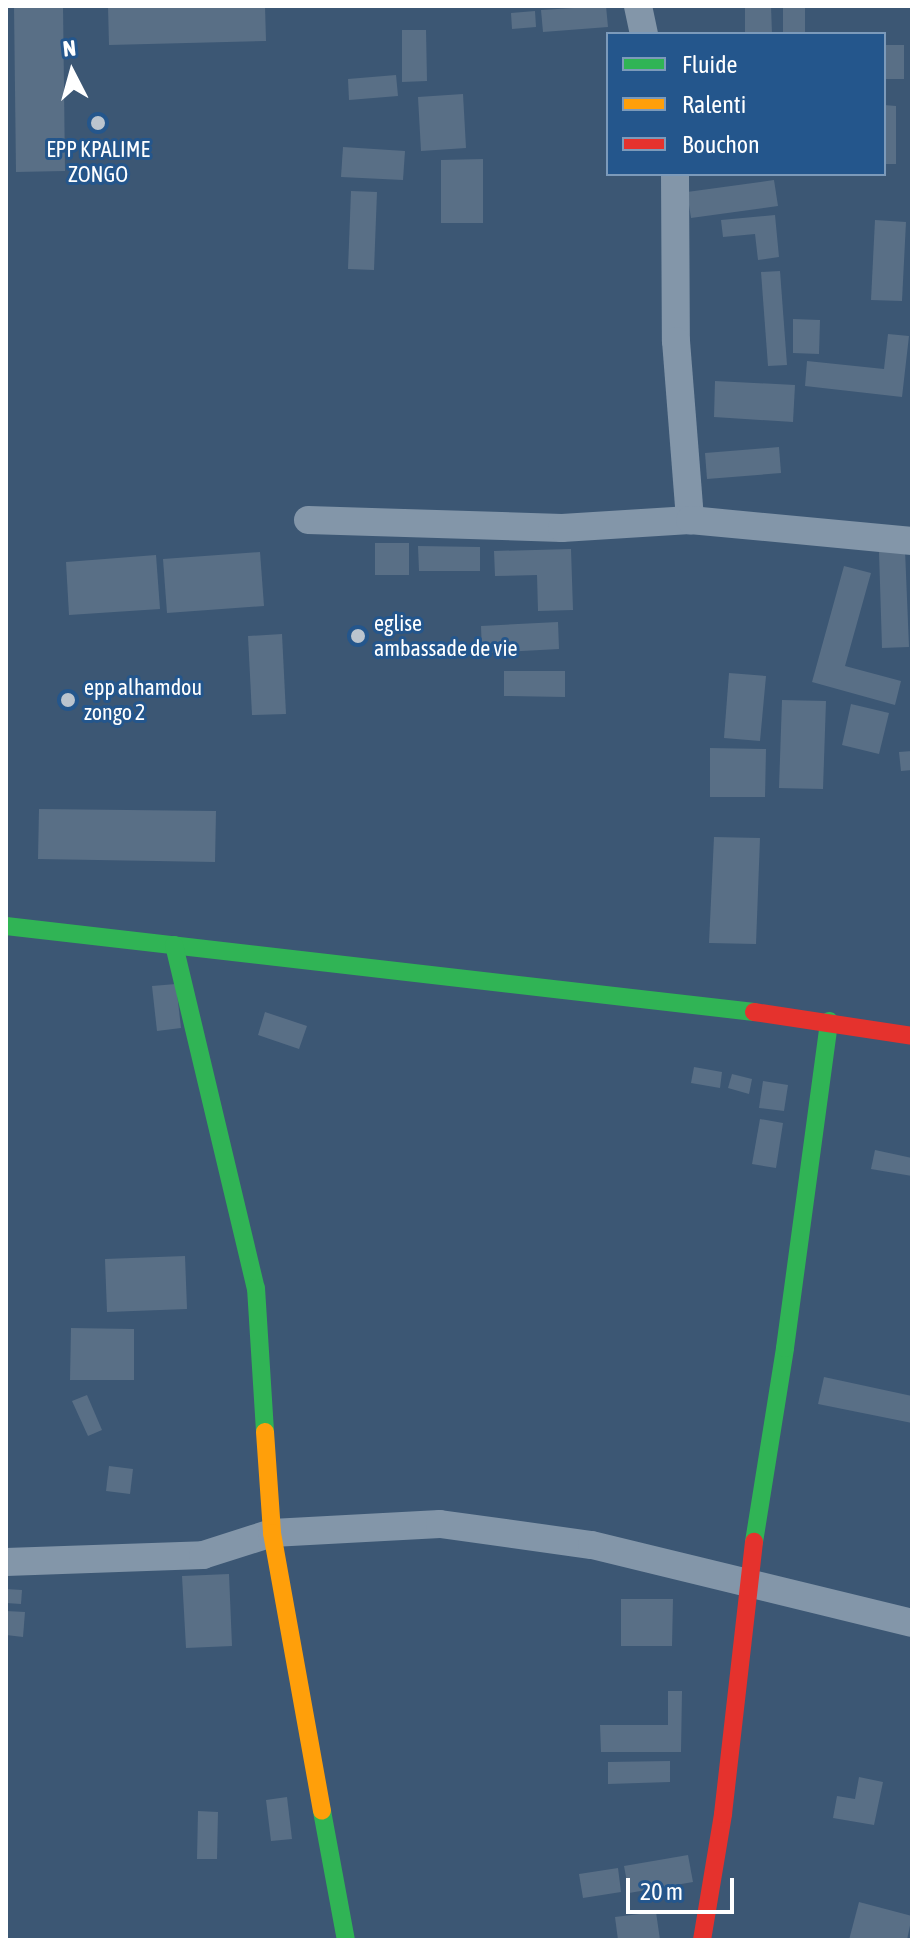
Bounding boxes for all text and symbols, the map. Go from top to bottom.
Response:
north arrow [32,32,112,112]
legend [606,32,886,176]
text: N [62,35,77,62]
text: Fluide [682,51,737,78]
text: Ralenti [682,91,746,118]
marker: EPP KPALIME ZONGO [89,114,107,132]
text: Bouchon [682,131,760,158]
place label: EPP KPALIME ZONGO [46,136,150,188]
place label: eglise ambassade de vie [374,610,517,662]
marker: eglise ambassade de vie [349,627,367,645]
place label: epp alhamdou zongo 2 [84,674,202,726]
marker: epp alhamdou zongo 2 [59,691,77,709]
scale bar [630,1862,738,1912]
text: 20 m [640,1878,683,1905]

